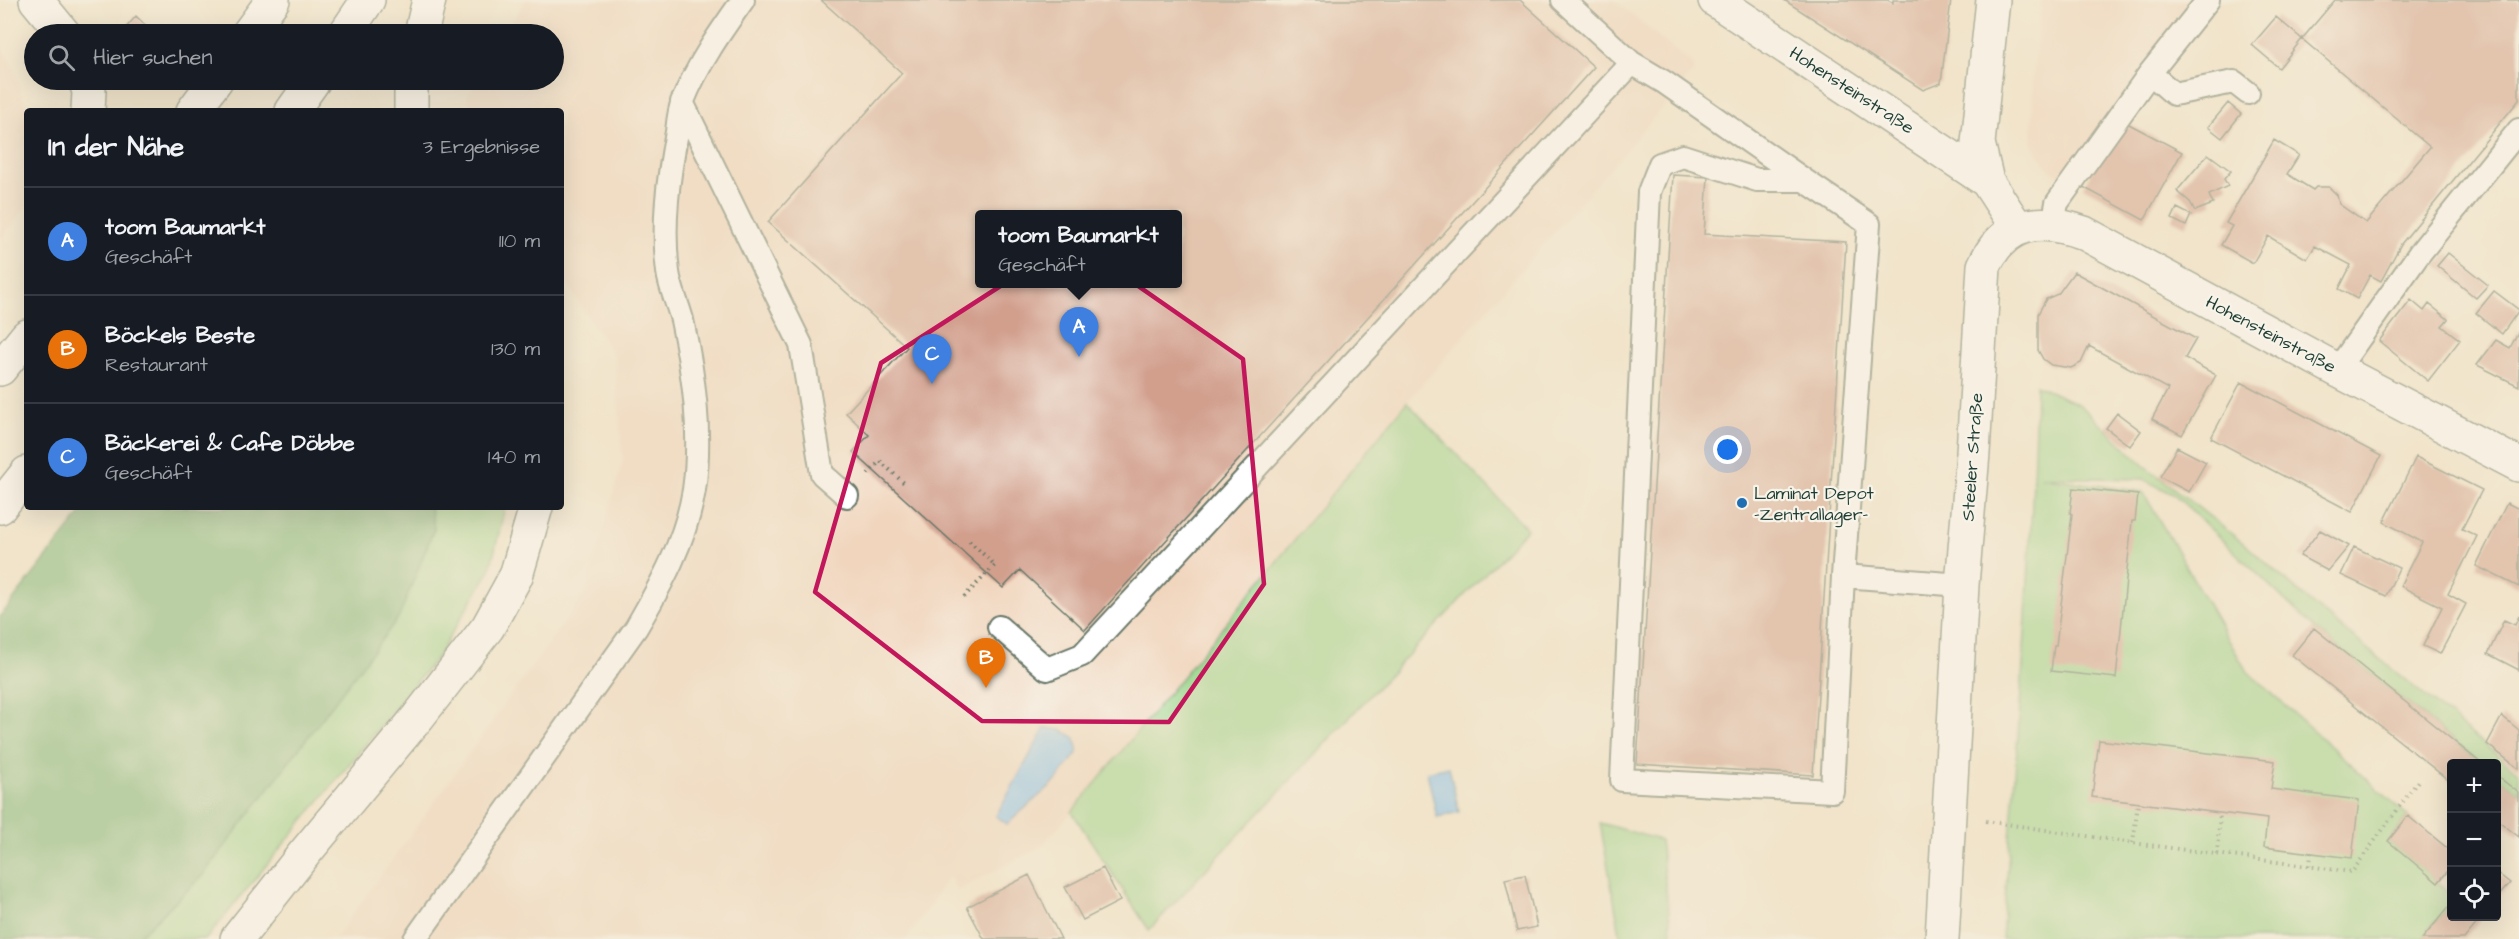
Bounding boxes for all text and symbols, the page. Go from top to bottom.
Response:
search box [24,24,564,90]
icon: search [45,41,78,74]
street label: Hohensteinstraße [1784,41,1919,140]
text: Hier suchen [93,42,212,73]
text: In der Nähe [48,129,184,165]
text: 3 Ergebnisse [423,133,540,161]
popup [975,210,1182,288]
text: toom Baumarkt [105,212,265,243]
text: toom Baumarkt [998,220,1159,251]
text: A [61,227,74,255]
text: 110 m [499,227,540,255]
text: Geschäft [105,243,192,271]
text: Geschäft [998,251,1086,279]
street label: Hohensteinstraße [2201,290,2341,379]
pin: A [1060,308,1098,357]
text: Böckels Beste [105,320,255,351]
pin: C [912,334,952,384]
text: B [60,335,75,363]
text: 130 m [491,335,540,363]
text: Restaurant [105,351,208,379]
street label: Steeler Straße [1956,392,1989,522]
text: Bäckerei & Cafe Döbbe [105,428,355,459]
your location [1713,435,1742,464]
text: C [60,443,75,471]
text: 140 m [488,443,540,471]
text: Geschäft [105,459,192,487]
place label: Laminat Depot -Zentrallager- [1754,481,1875,528]
marker: Laminat Depot -Zentrallager- [1735,496,1749,510]
pin: B [966,638,1006,688]
map controls [2447,759,2501,921]
button: + [2447,759,2501,813]
button: − [2447,813,2501,867]
button: locate [2447,867,2501,921]

